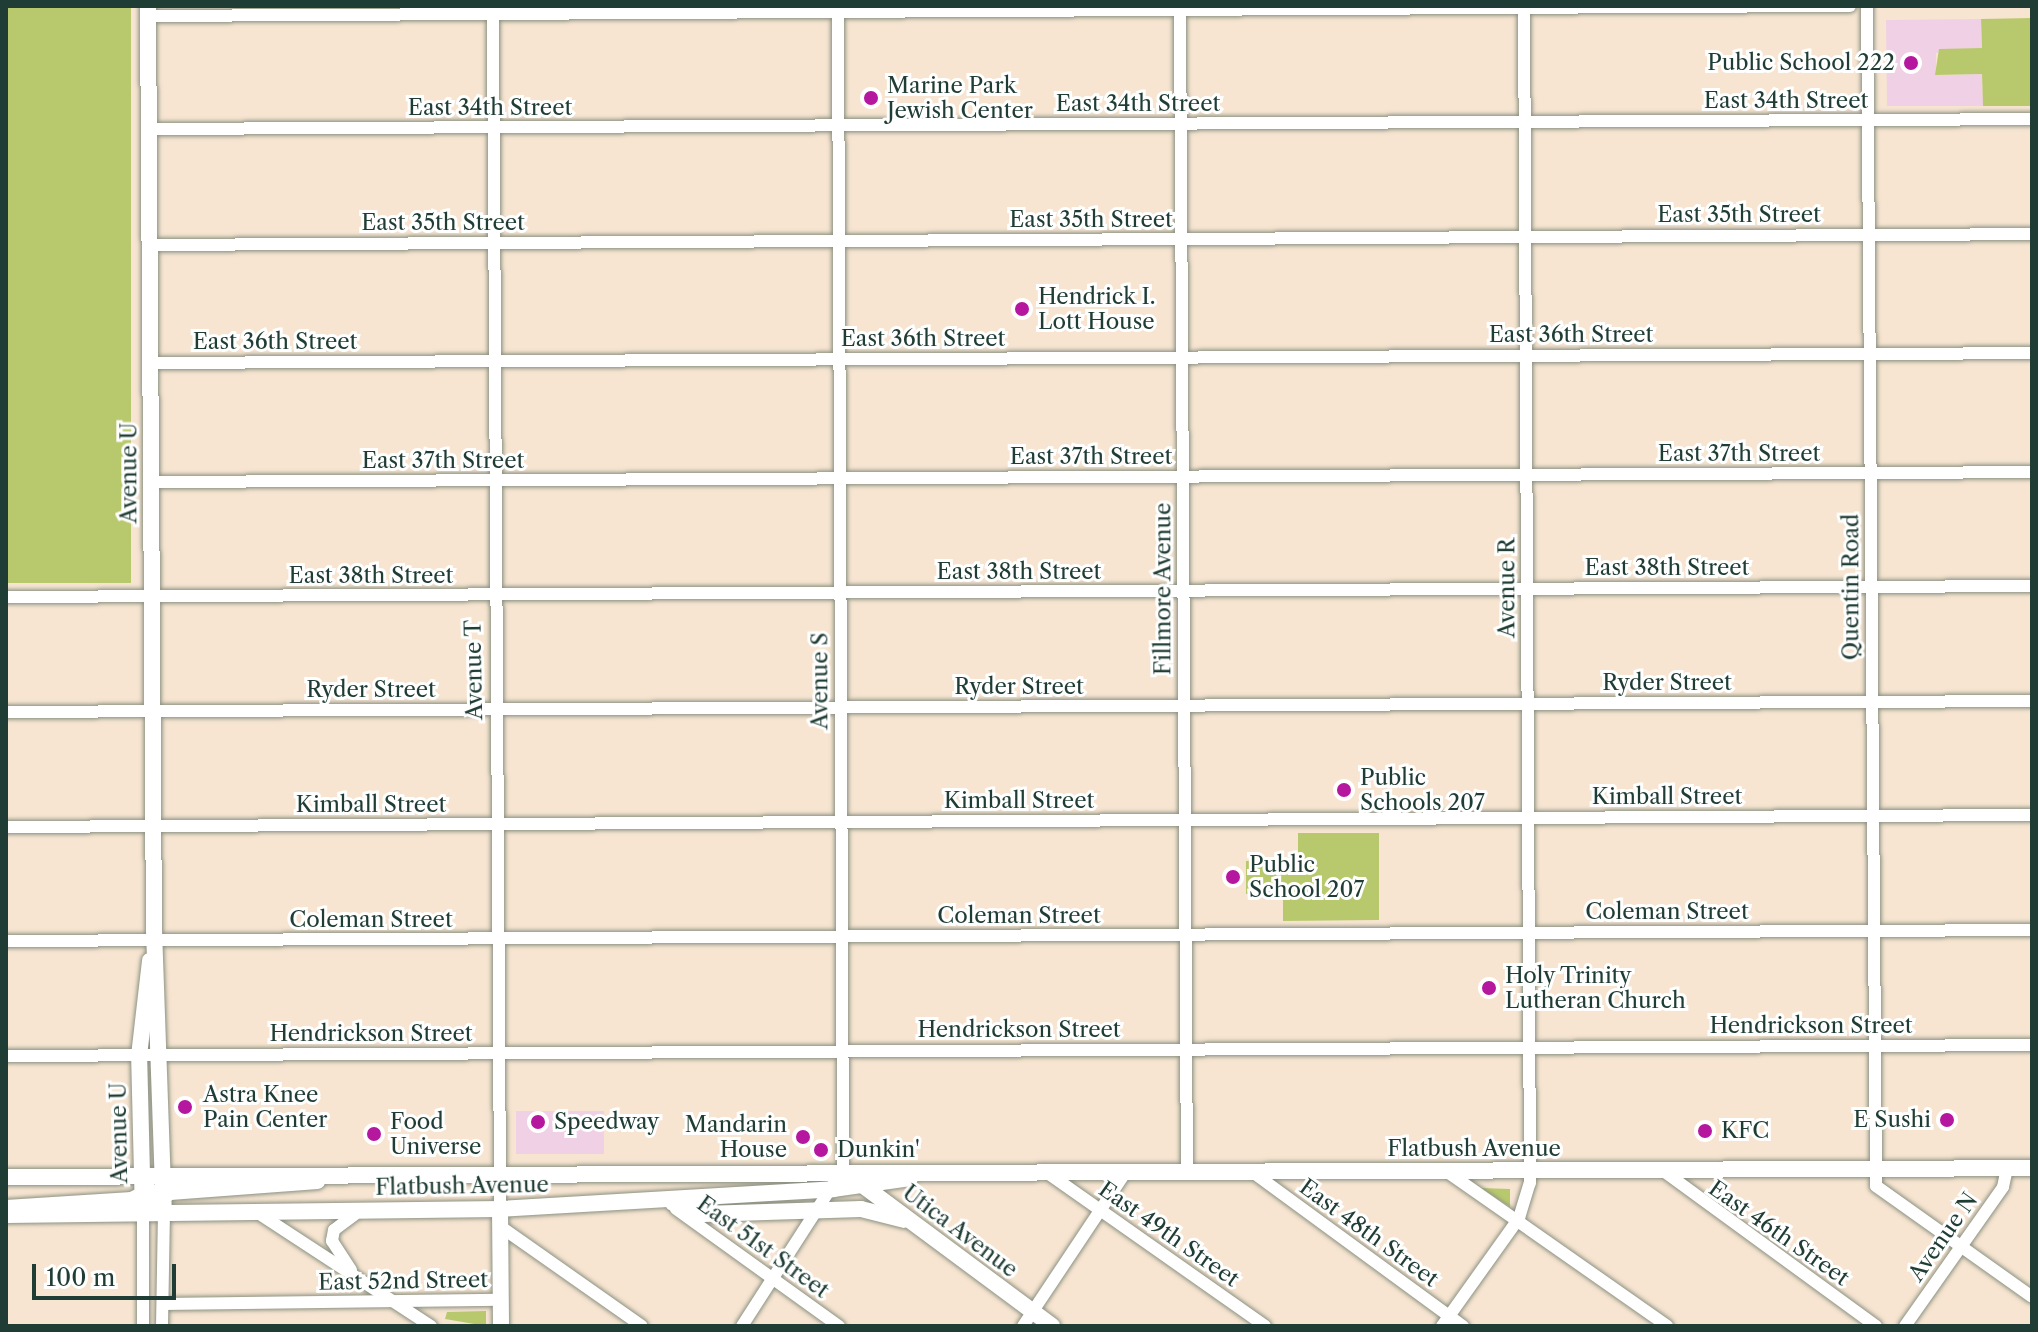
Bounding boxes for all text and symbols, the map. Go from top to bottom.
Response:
place label: Public School 222 [1707,50,1895,76]
marker: Public School 222 [1902,54,1920,72]
place label: Marine Park Jewish Center [887,72,1033,124]
street label: East 34th Street [1704,88,1868,114]
marker: Marine Park Jewish Center [862,89,880,107]
street label: East 34th Street [1056,91,1220,117]
street label: East 34th Street [408,95,572,121]
street label: East 35th Street [1657,202,1821,228]
street label: East 35th Street [1009,207,1173,233]
street label: East 35th Street [361,210,525,236]
place label: Hendrick I. Lott House [1038,283,1156,334]
marker: Hendrick I. Lott House [1013,300,1031,318]
street label: East 36th Street [1489,322,1653,348]
street label: East 36th Street [841,326,1005,352]
street label: East 36th Street [193,329,357,355]
street label: Avenue U [116,422,142,524]
street label: East 37th Street [1658,441,1820,467]
street label: East 37th Street [1010,444,1172,470]
street label: East 37th Street [362,448,524,474]
street label: Fillmore Avenue [1150,502,1176,676]
street label: Quentin Road [1838,514,1864,660]
street label: Avenue R [1494,538,1520,638]
street label: East 38th Street [1585,555,1749,581]
street label: East 38th Street [937,559,1101,585]
street label: East 38th Street [289,563,453,589]
street label: Avenue T [460,620,488,720]
street label: Avenue S [807,632,833,730]
street label: Ryder Street [1602,670,1732,696]
street label: Ryder Street [954,674,1084,700]
street label: Ryder Street [306,677,436,703]
place label: Public Schools 207 [1360,764,1485,816]
marker: Public Schools 207 [1335,781,1353,799]
street label: Kimball Street [1592,784,1742,810]
street label: Kimball Street [944,788,1094,814]
street label: Kimball Street [296,792,446,818]
place label: Public School 207 [1249,851,1364,902]
marker: Public School 207 [1224,868,1242,886]
street label: Coleman Street [1585,899,1749,925]
street label: Coleman Street [937,903,1101,929]
street label: Coleman Street [289,907,453,933]
place label: Holy Trinity Lutheran Church [1505,962,1686,1014]
marker: Holy Trinity Lutheran Church [1480,979,1498,997]
street label: Hendrickson Street [1709,1013,1913,1039]
street label: Hendrickson Street [917,1017,1121,1043]
street label: Hendrickson Street [269,1021,473,1047]
place label: Astra Knee Pain Center [203,1081,328,1132]
street label: Avenue U [105,1082,133,1184]
marker: Astra Knee Pain Center [174,1096,196,1118]
place label: E Sushi [1853,1107,1931,1133]
place label: Food Universe [390,1108,481,1160]
place label: Speedway [554,1109,659,1135]
place label: Mandarin House [685,1111,787,1162]
marker: E Sushi [1938,1111,1956,1129]
marker: Speedway [529,1113,547,1131]
place label: KFC [1721,1118,1769,1144]
marker: KFC [1696,1122,1714,1140]
marker: Food Universe [365,1125,383,1143]
marker: Mandarin House [794,1128,812,1146]
street label: Flatbush Avenue [1387,1136,1561,1162]
place label: Dunkin' [837,1137,920,1163]
marker: Dunkin' [812,1141,830,1159]
street label: Flatbush Avenue [375,1171,549,1201]
street label: East 48th Street [1294,1174,1444,1292]
street label: East 46th Street [1704,1175,1854,1291]
street label: East 49th Street [1094,1176,1244,1292]
street label: Utica Avenue [897,1179,1023,1283]
street label: Avenue N [1903,1188,1983,1286]
street label: East 51st Street [692,1190,834,1304]
scale bar [36,1248,180,1298]
text: 100 m [46,1263,115,1292]
street label: East 52nd Street [318,1266,488,1296]

